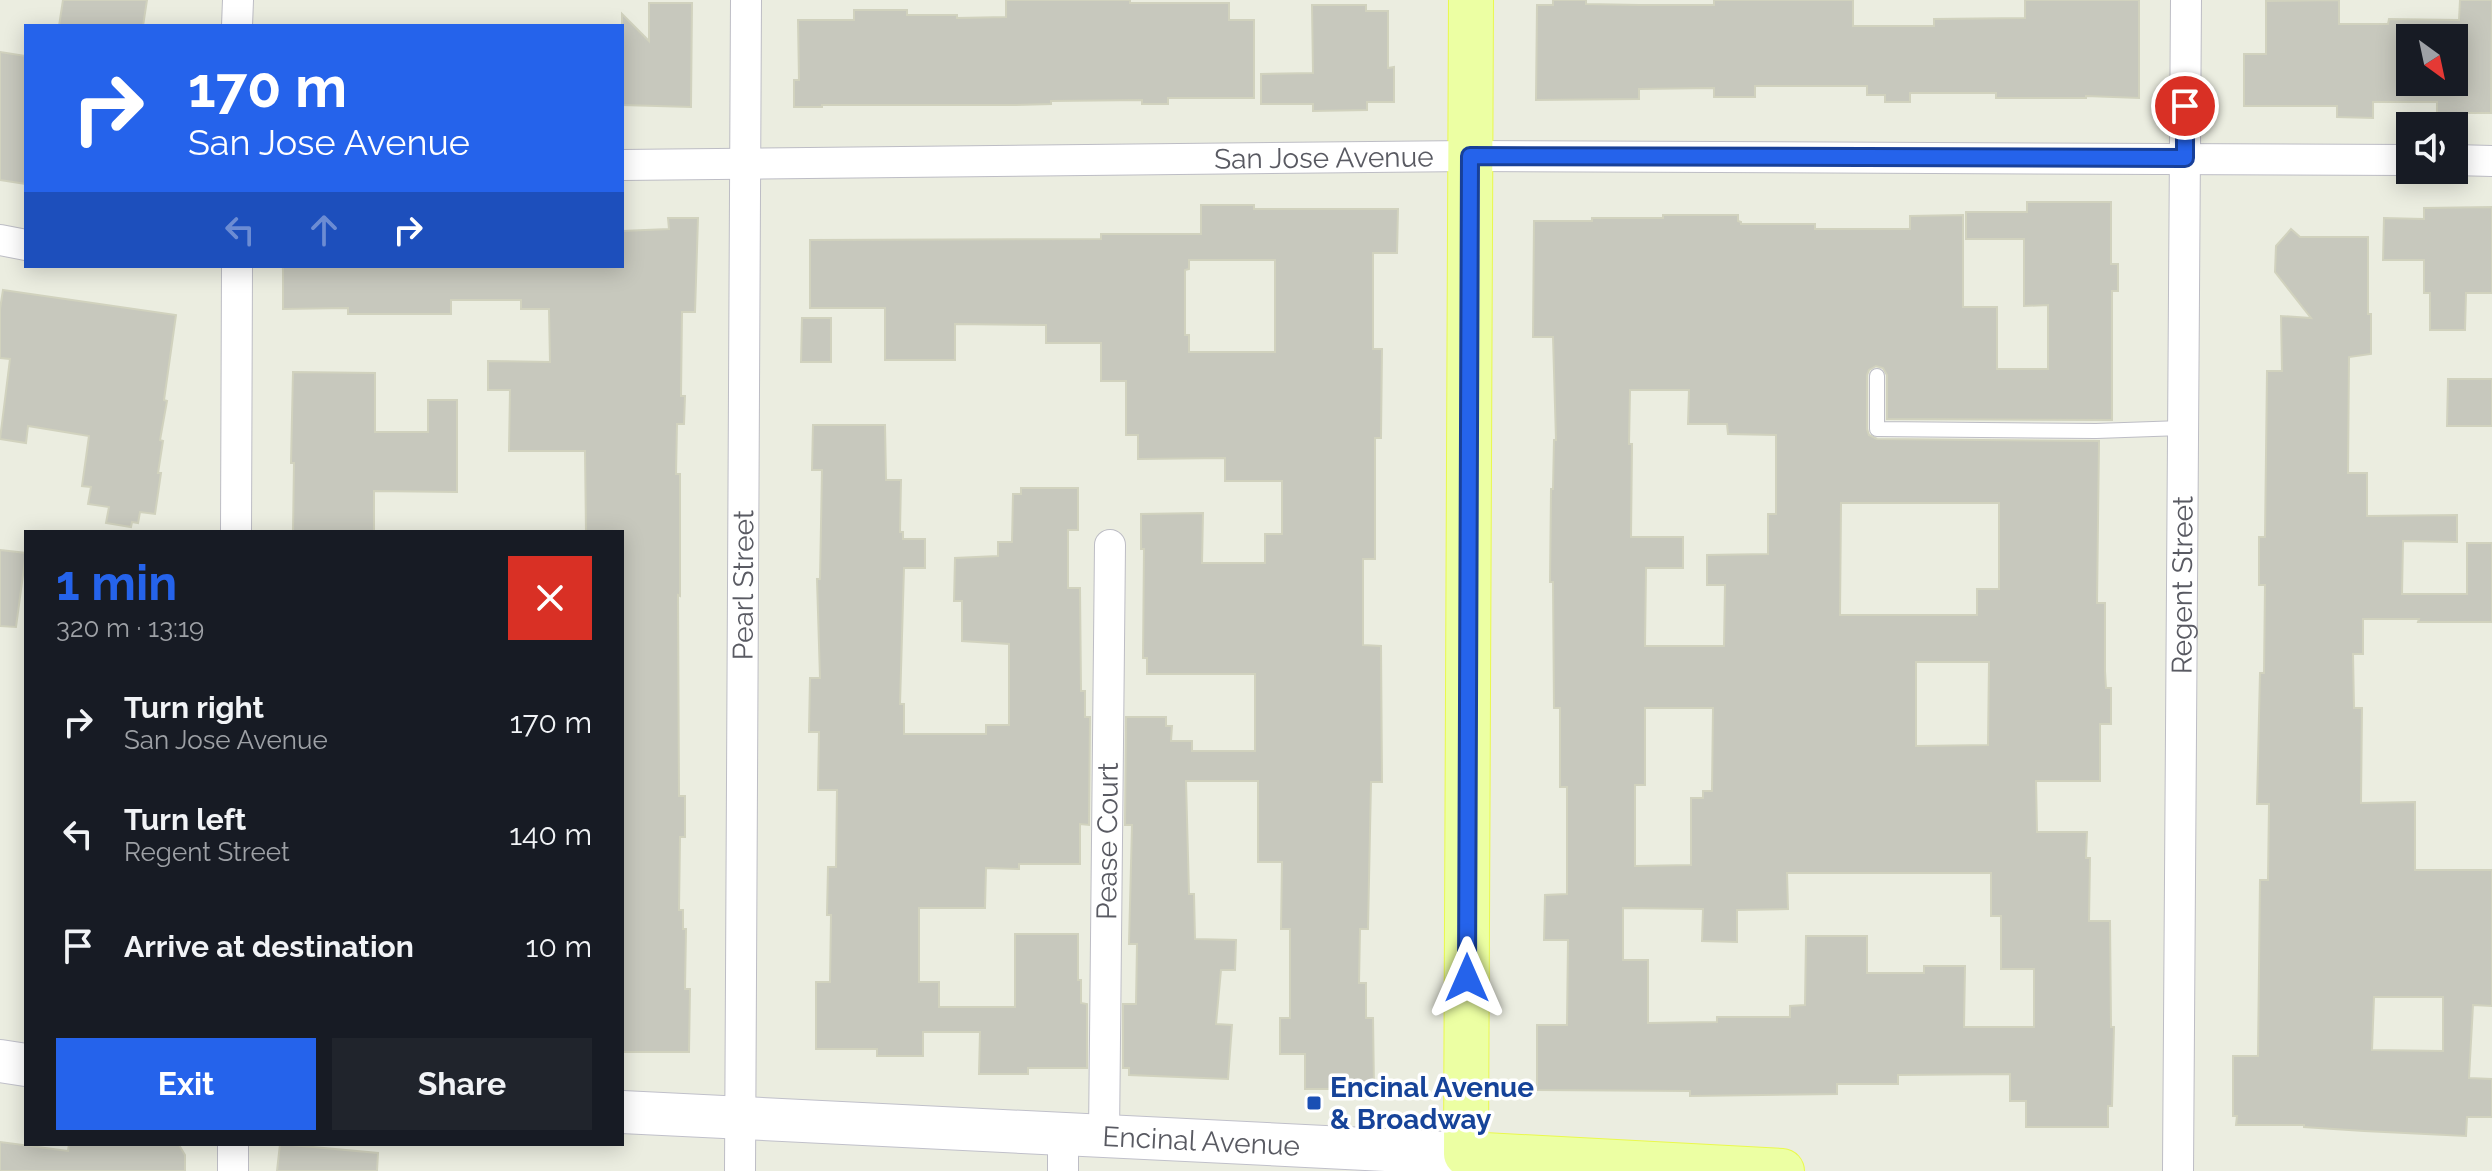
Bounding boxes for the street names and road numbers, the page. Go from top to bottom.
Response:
street label: San Jose Avenue [1214,140,1434,175]
street label: Regent Street [2165,495,2199,674]
street label: Pearl Street [726,509,760,660]
street label: Pease Court [1090,761,1124,920]
street label: Encinal Avenue [1102,1119,1301,1162]

